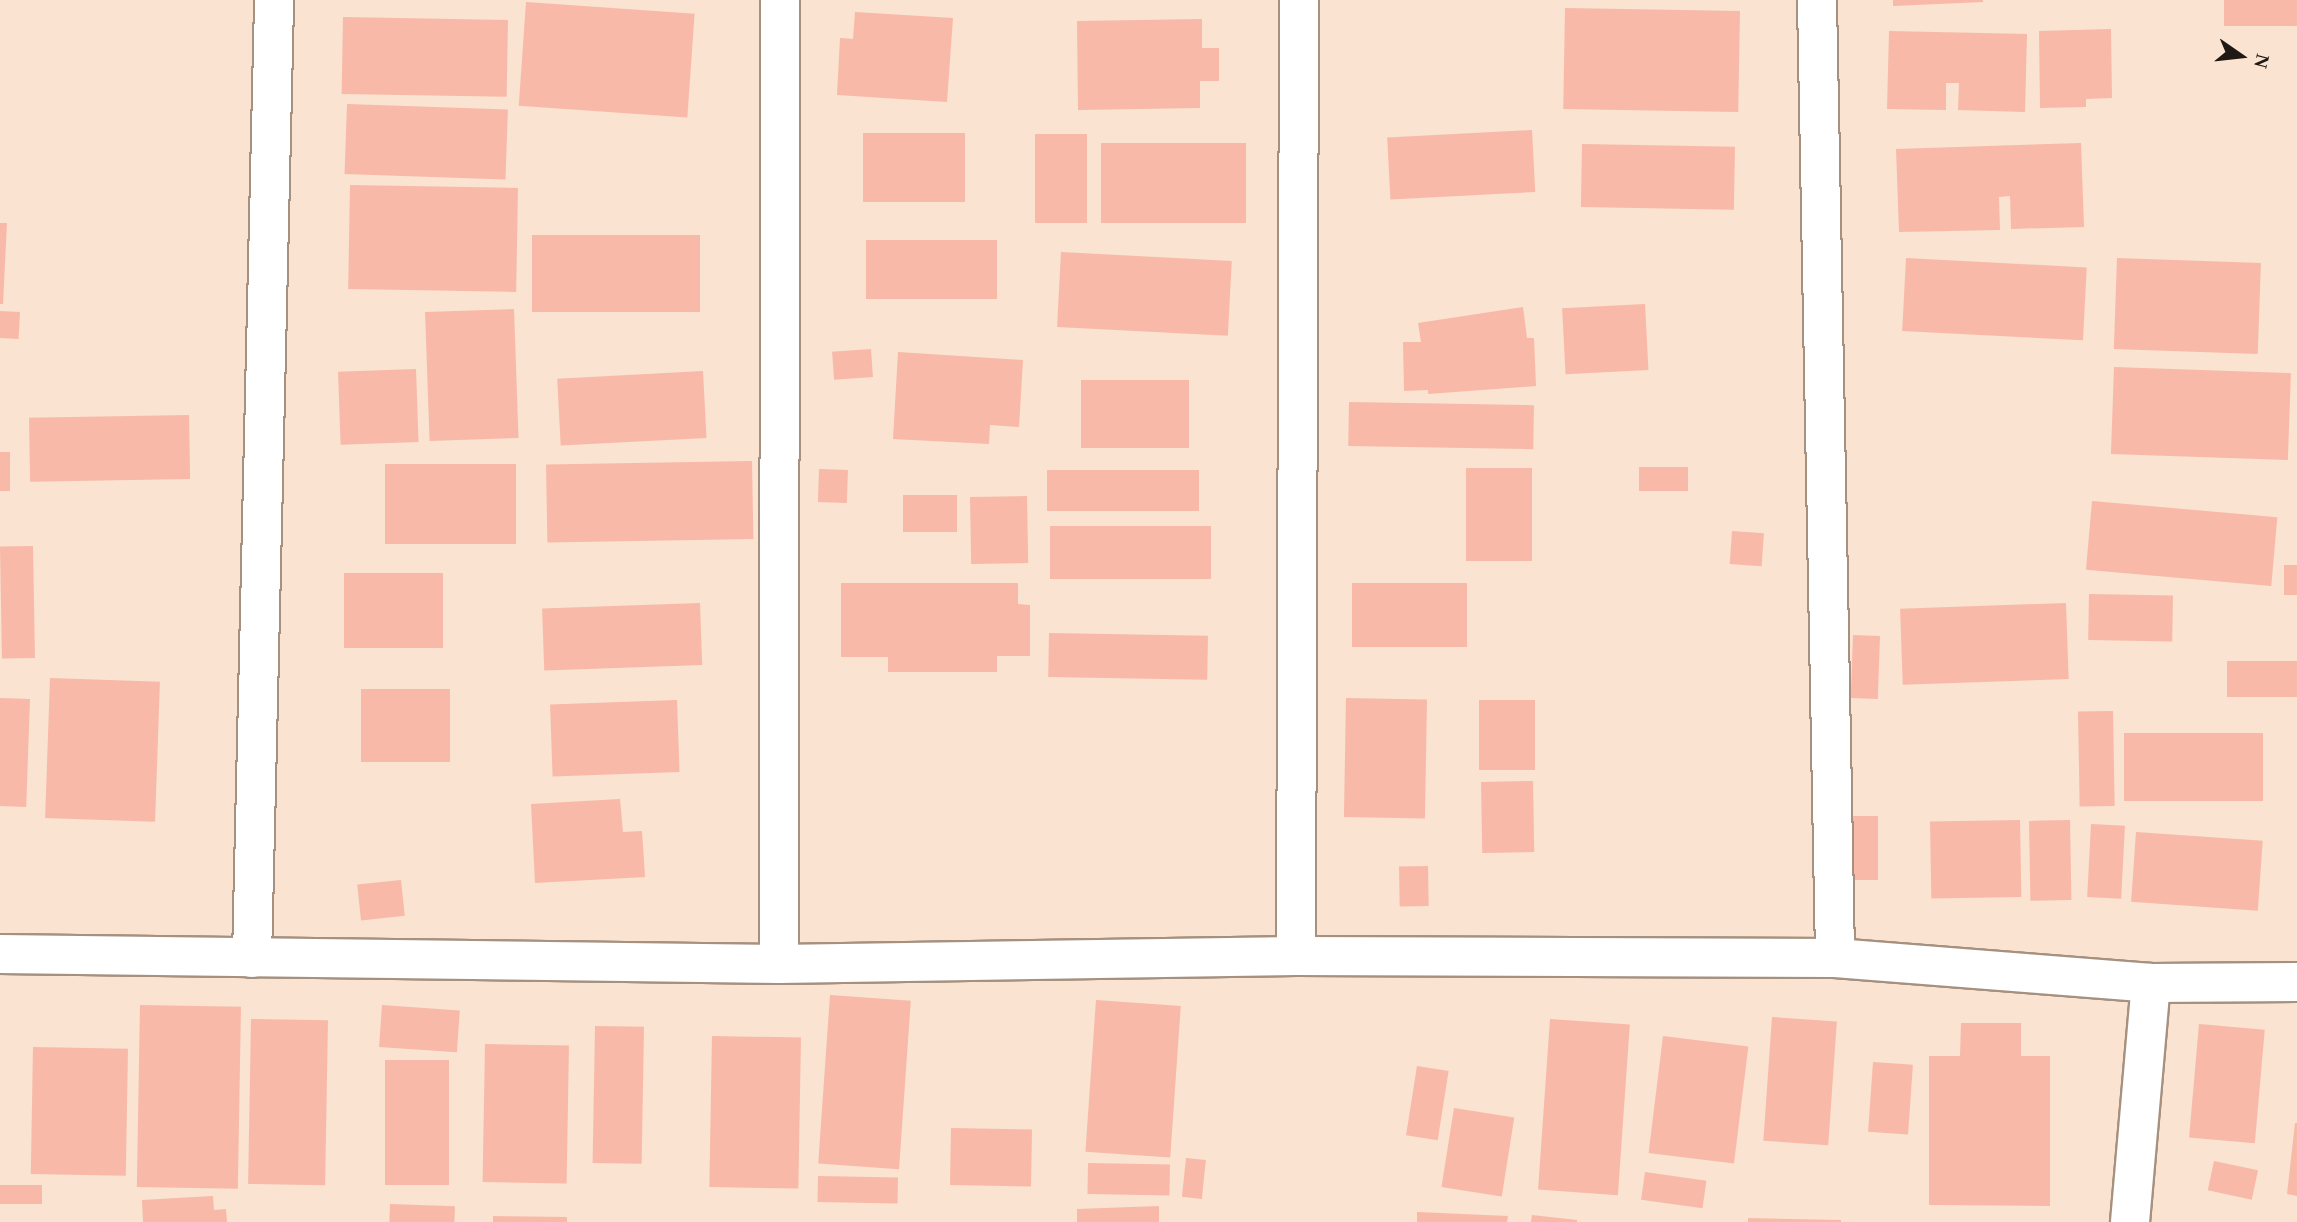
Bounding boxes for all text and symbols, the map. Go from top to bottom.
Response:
north arrow [2206,21,2276,91]
text: N [2250,52,2274,70]

